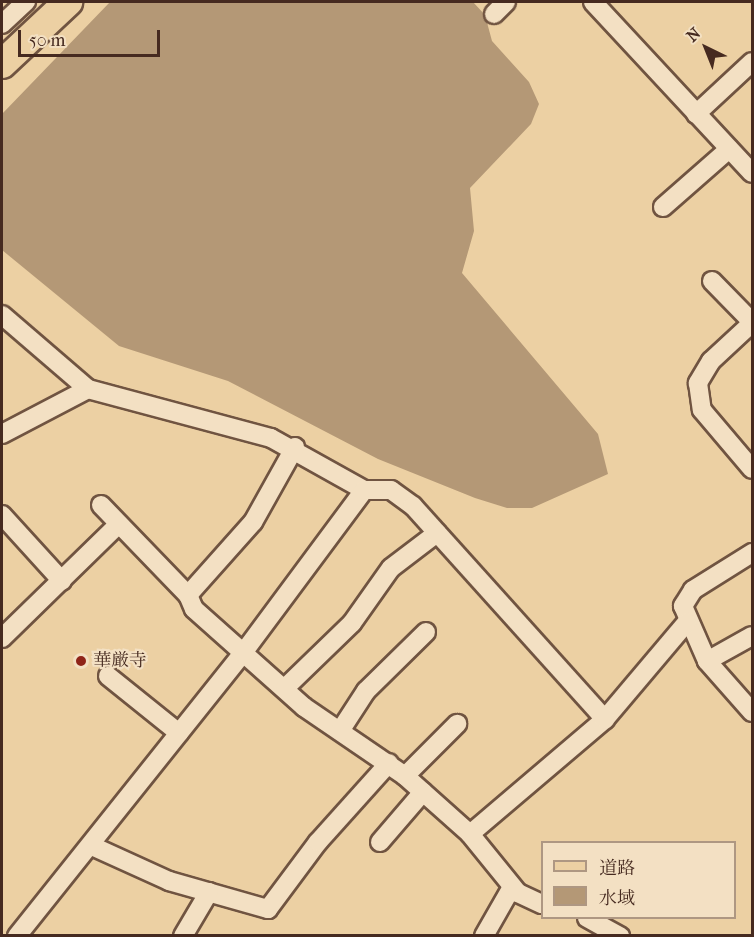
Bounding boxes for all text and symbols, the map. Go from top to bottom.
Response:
scale bar [21,18,164,56]
north arrow [676,18,736,78]
text: N [682,23,704,46]
text: 50 m [29,30,65,51]
place label: 華厳寺 [93,650,147,672]
marker: 華厳寺 [74,654,88,668]
legend [541,841,736,919]
text: 道路 [599,858,635,879]
text: 水域 [599,888,635,909]

